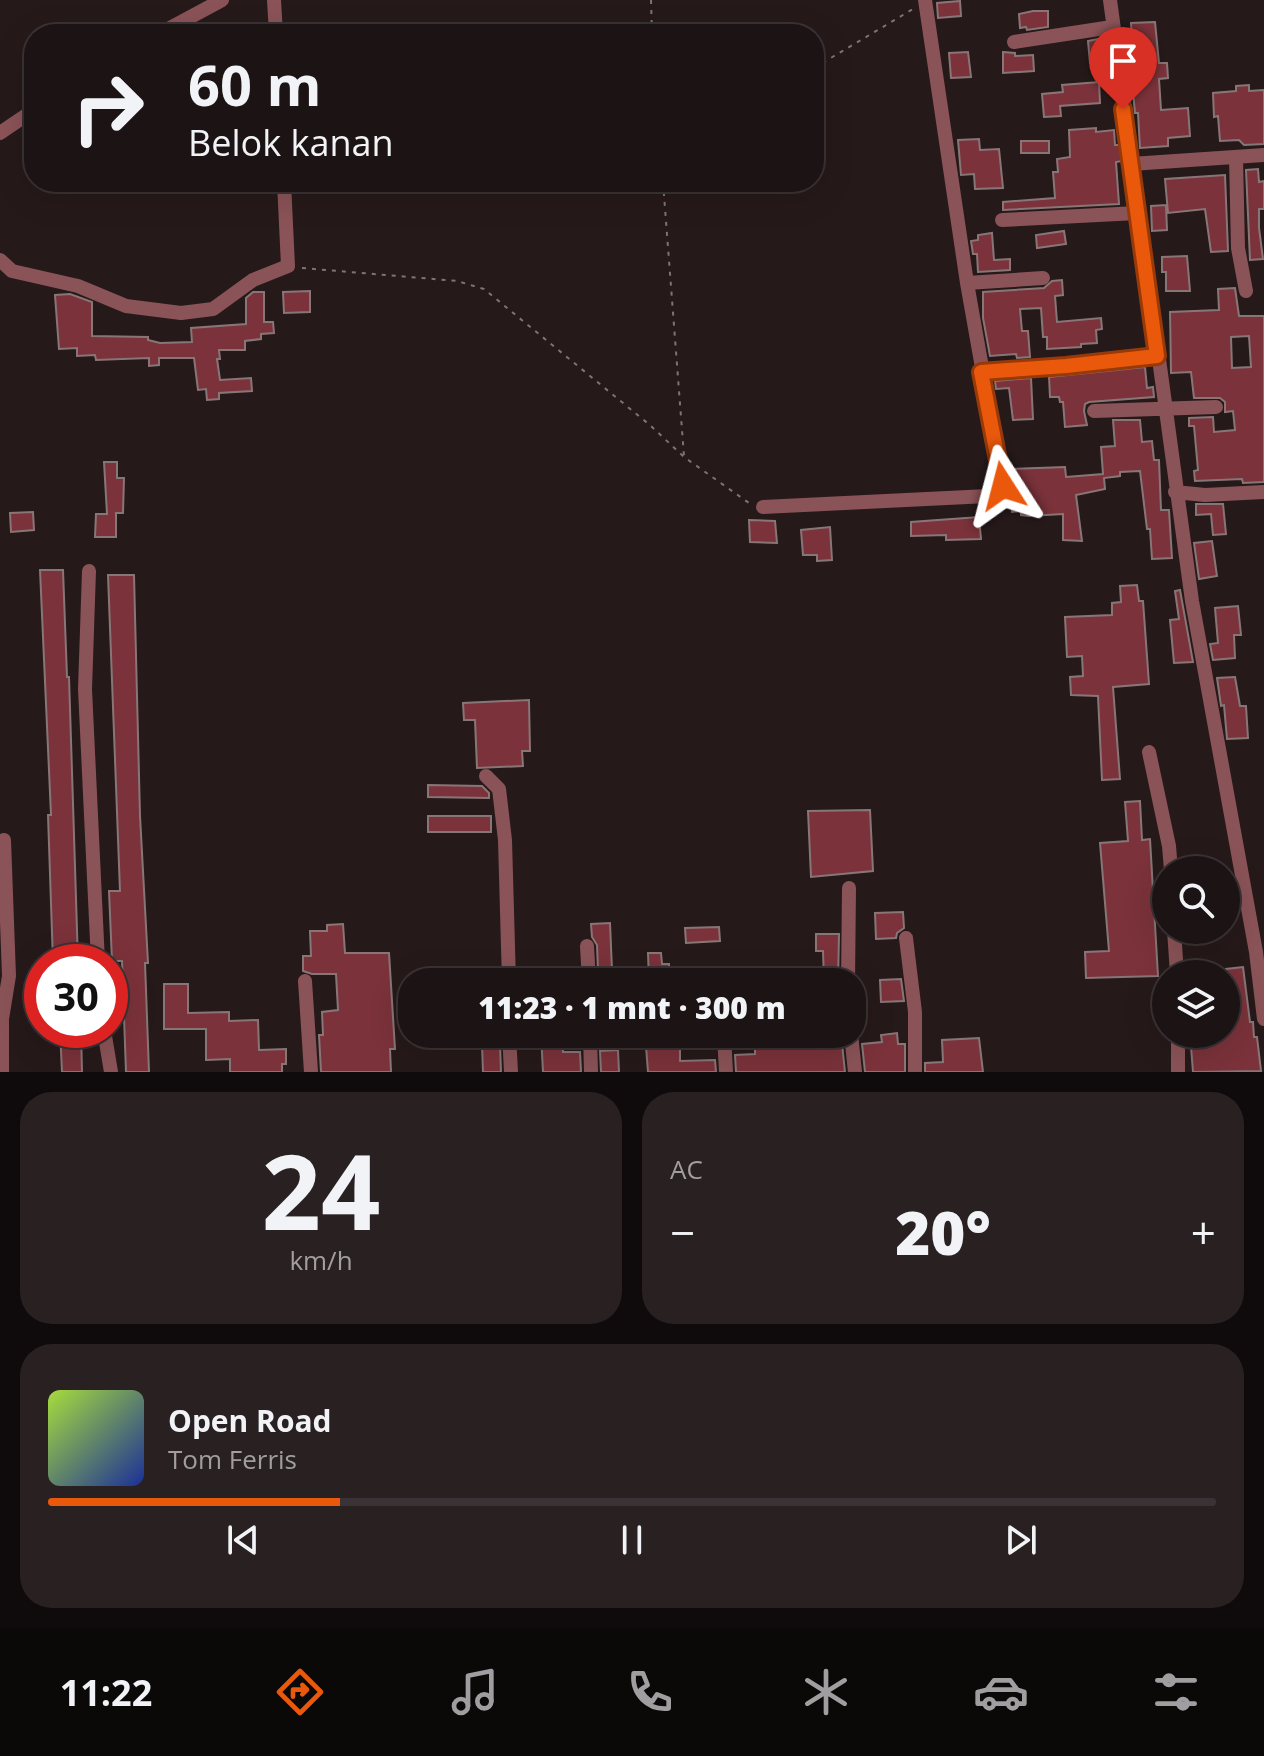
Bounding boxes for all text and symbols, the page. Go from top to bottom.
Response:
pin [1089,27,1157,109]
icon: arrive [1101,39,1145,83]
text: 60 m [188,46,322,122]
icon: right [56,56,160,160]
text: Belok kanan [188,118,394,167]
position arrow [961,444,1045,528]
map controls [1152,856,1240,1048]
button: search [1152,856,1240,944]
speed limit sign: 30 [24,944,128,1048]
button: layers [1152,960,1240,1048]
text: 11:23 · 1 mnt · 300 m [478,987,786,1028]
text: 24 [262,1119,380,1260]
text: AC [670,1151,703,1187]
text: 20° [895,1191,991,1273]
text: − [670,1202,695,1262]
text: + [1191,1202,1216,1262]
text: km/h [289,1242,353,1278]
text: Open Road [168,1400,332,1441]
text: Tom Ferris [168,1441,297,1477]
icon: previous [221,1518,265,1562]
icon: pause [610,1518,654,1562]
icon: next [999,1518,1043,1562]
icon: directions [272,1664,328,1720]
icon: music [447,1664,503,1720]
icon: phone [622,1664,678,1720]
icon: climate [798,1664,854,1720]
icon: car [973,1664,1029,1720]
icon: filters [1148,1664,1204,1720]
text: 11:22 [60,1668,152,1717]

